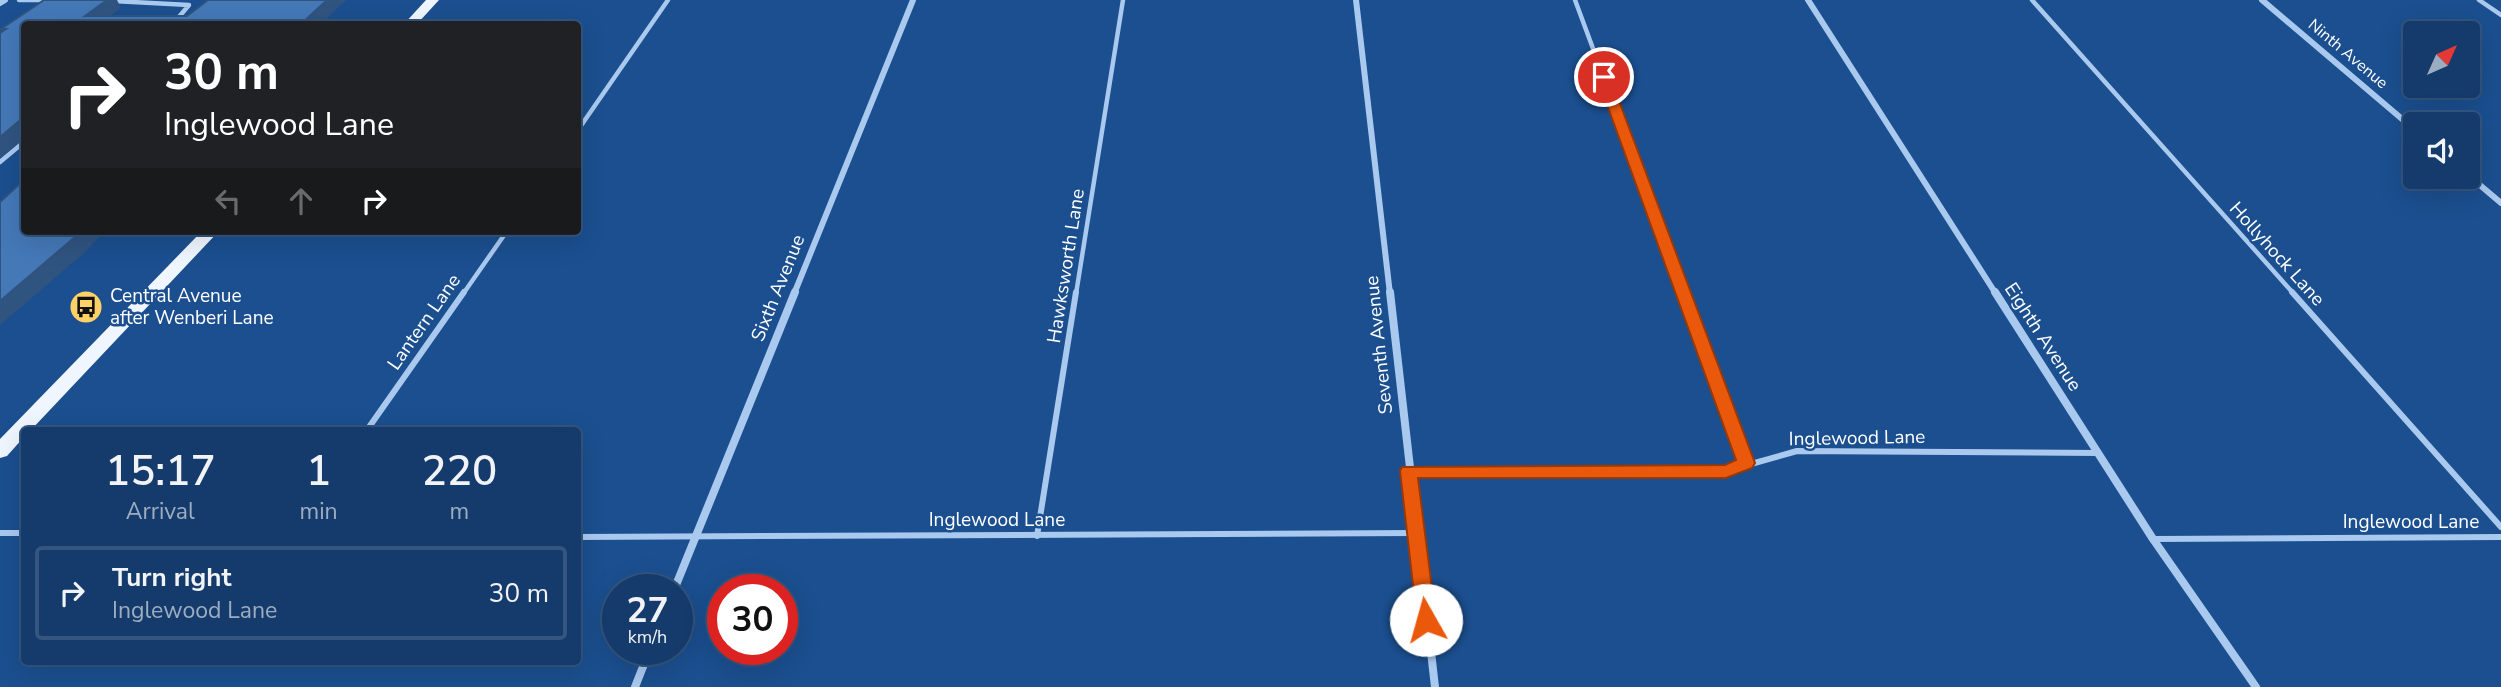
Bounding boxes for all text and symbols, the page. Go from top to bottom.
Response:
street label: Ninth Avenue [2303,14,2393,94]
north arrow [2403,21,2480,98]
map controls [2403,21,2480,189]
text: 30 m [164,39,279,106]
pin [1574,47,1634,107]
icon: right [49,49,140,140]
icon: arrive [1585,58,1623,96]
text: Inglewood Lane [164,103,394,146]
button: sound [2403,112,2480,189]
icon: left [209,182,247,220]
icon: ahead [282,182,320,220]
icon: right [355,182,393,220]
street label: Hawksworth Lane [1041,187,1091,345]
street label: Hollyhock Lane [2223,196,2331,312]
street label: Sixth Avenue [745,231,811,345]
street label: Lantern Lane [381,269,467,375]
street label: Seventh Avenue [1359,274,1399,416]
street label: Eighth Avenue [1998,278,2088,396]
place label: Central Avenue after Wenberi Lane [110,283,274,331]
bus stop icon: Central Avenue after Wenberi Lane [67,288,105,326]
street label: Inglewood Lane [1789,424,1925,452]
text: 15:17 [105,443,216,500]
text: 1 [306,443,331,500]
text: 220 [421,443,497,500]
text: Arrival [126,496,195,527]
text: min [300,496,338,527]
text: m [449,496,469,527]
street label: Inglewood Lane [929,507,1065,533]
street label: Inglewood Lane [2343,509,2479,535]
text: Turn right [112,560,231,595]
icon: right [53,574,91,612]
speed limit sign: 30 [707,574,798,665]
text: 30 m [489,576,549,611]
position arrow [1389,583,1463,657]
text: 27 [626,587,669,634]
text: Inglewood Lane [112,595,277,626]
text: km/h [628,625,667,649]

